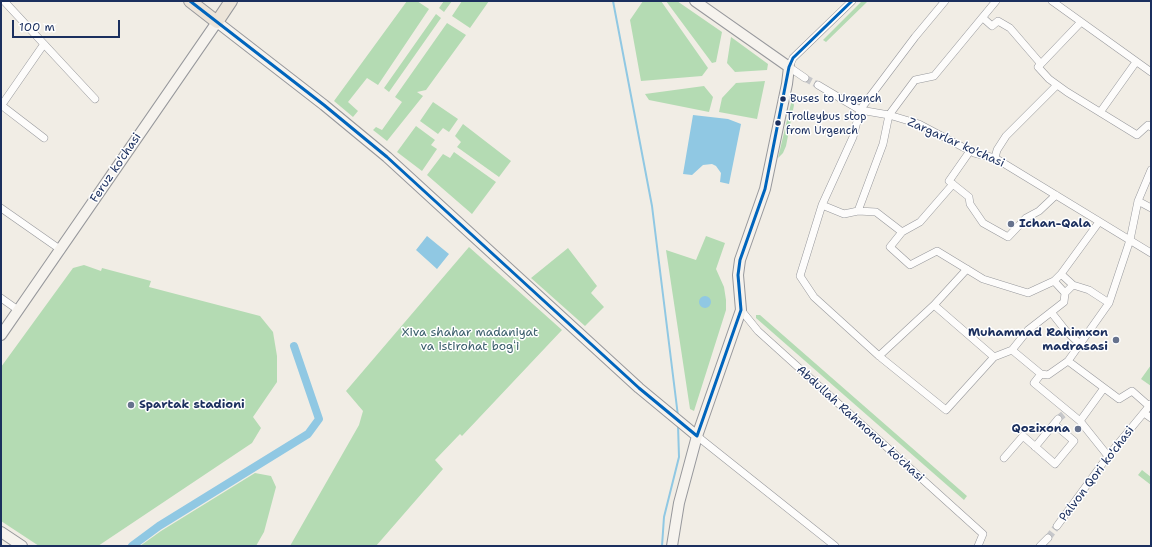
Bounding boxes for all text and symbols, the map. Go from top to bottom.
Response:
scale bar [14,12,122,38]
text: 100 m [19,19,55,35]
place label: Buses to Urgench [790,92,882,106]
marker: Buses to Urgench [778,94,788,104]
place label: Trolleybus stop from Urgench [786,110,866,136]
street label: Zargarlar ko'chasi [905,115,1007,171]
marker: Trolleybus stop from Urgench [773,118,783,128]
street label: Feruz ko'chasi [87,130,145,206]
place label: Ichan-Qala [1019,217,1091,231]
marker: Ichan-Qala [1006,219,1016,229]
park label: Xiva shahar madaniyat va istirohat bogʻi [402,326,538,354]
place label: Muhammad Rahimxon madrasasi [968,326,1108,354]
marker: Muhammad Rahimxon madrasasi [1111,335,1121,345]
street label: Abdullah Rahmonov ko'chasi [793,363,927,485]
place label: Spartak stadioni [139,398,245,412]
marker: Spartak stadioni [126,400,136,410]
place label: Qozixona [1012,422,1070,436]
street label: Palvon Qori ko'chasi [1056,424,1138,524]
marker: Qozixona [1073,424,1083,434]

